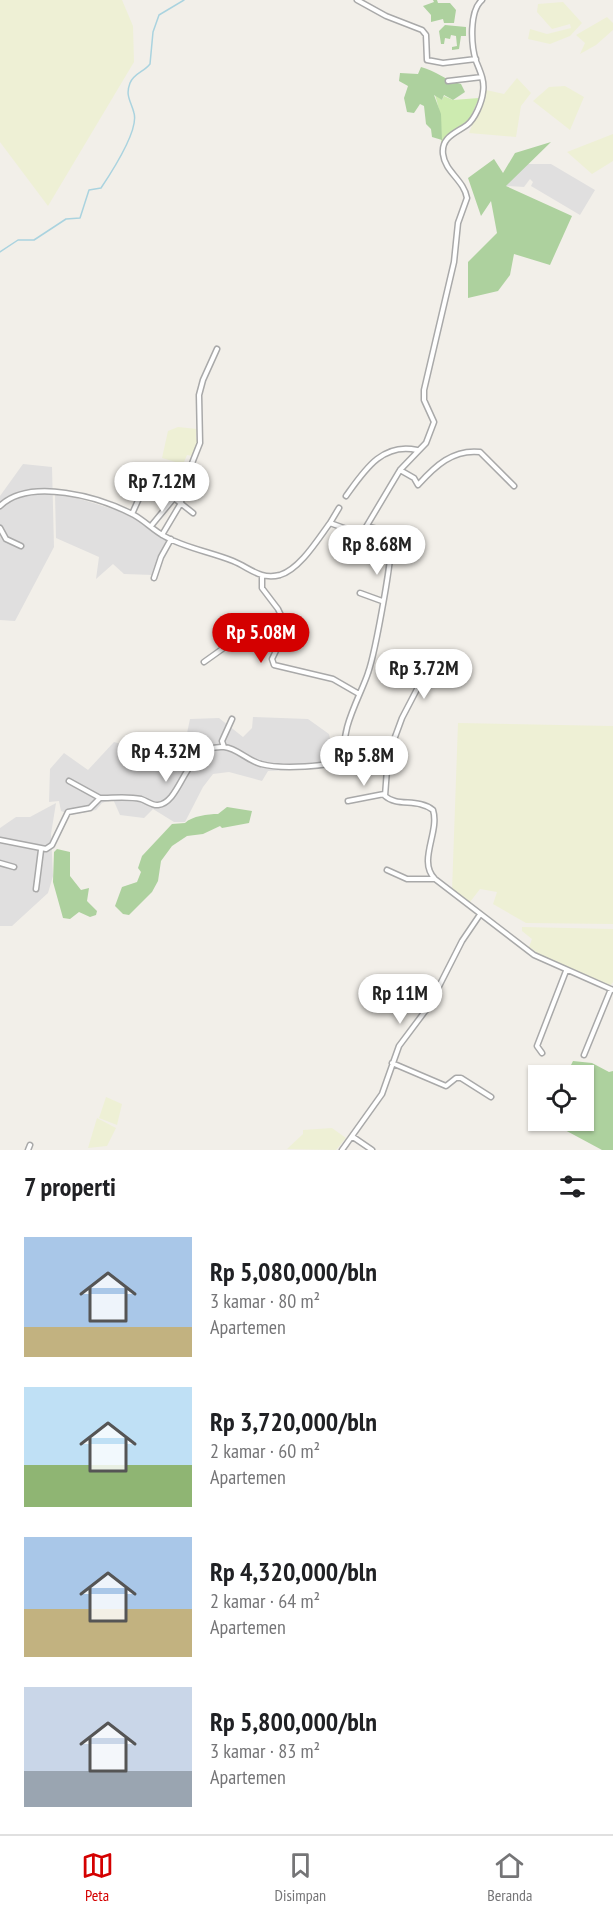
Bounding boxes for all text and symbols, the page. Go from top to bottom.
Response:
pin: Rp 7.12M [100,462,224,513]
text: Rp 7.12M [128,468,196,494]
pin: Rp 8.68M [315,525,439,576]
text: Rp 8.68M [342,531,412,557]
pin: Rp 5.08M [199,613,323,664]
text: Rp 5.08M [226,619,296,645]
pin: Rp 3.72M [362,649,486,700]
text: Rp 3.72M [389,655,459,681]
pin: Rp 4.32M [104,732,228,783]
pin: Rp 5.8M [309,736,419,787]
text: Rp 4.32M [131,738,201,764]
text: Rp 5.8M [334,742,394,768]
pin: Rp 11M [351,974,449,1025]
text: Rp 11M [372,980,428,1006]
map controls [528,1065,594,1131]
button: locate [528,1065,594,1131]
text: 7 properti [24,1170,116,1203]
icon: filters [556,1170,589,1203]
text: Rp 5,080,000/bln [210,1255,377,1288]
icon: home [72,1261,144,1333]
text: 3 kamar · 80 m² [210,1288,320,1314]
text: Apartemen [210,1314,286,1340]
text: Rp 3,720,000/bln [210,1405,377,1438]
icon: home [72,1411,144,1483]
text: 2 kamar · 60 m² [210,1438,320,1464]
text: Apartemen [210,1464,286,1490]
text: Rp 4,320,000/bln [210,1555,377,1588]
icon: home [72,1561,144,1633]
text: 2 kamar · 64 m² [210,1588,320,1614]
text: Apartemen [210,1614,286,1640]
text: Rp 5,800,000/bln [210,1705,377,1738]
icon: home [72,1711,144,1783]
text: 3 kamar · 83 m² [210,1738,320,1764]
text: Apartemen [210,1764,286,1790]
tab: Peta [81,1849,114,1905]
tab: Disimpan [275,1849,326,1905]
tab: Beranda [487,1849,532,1905]

